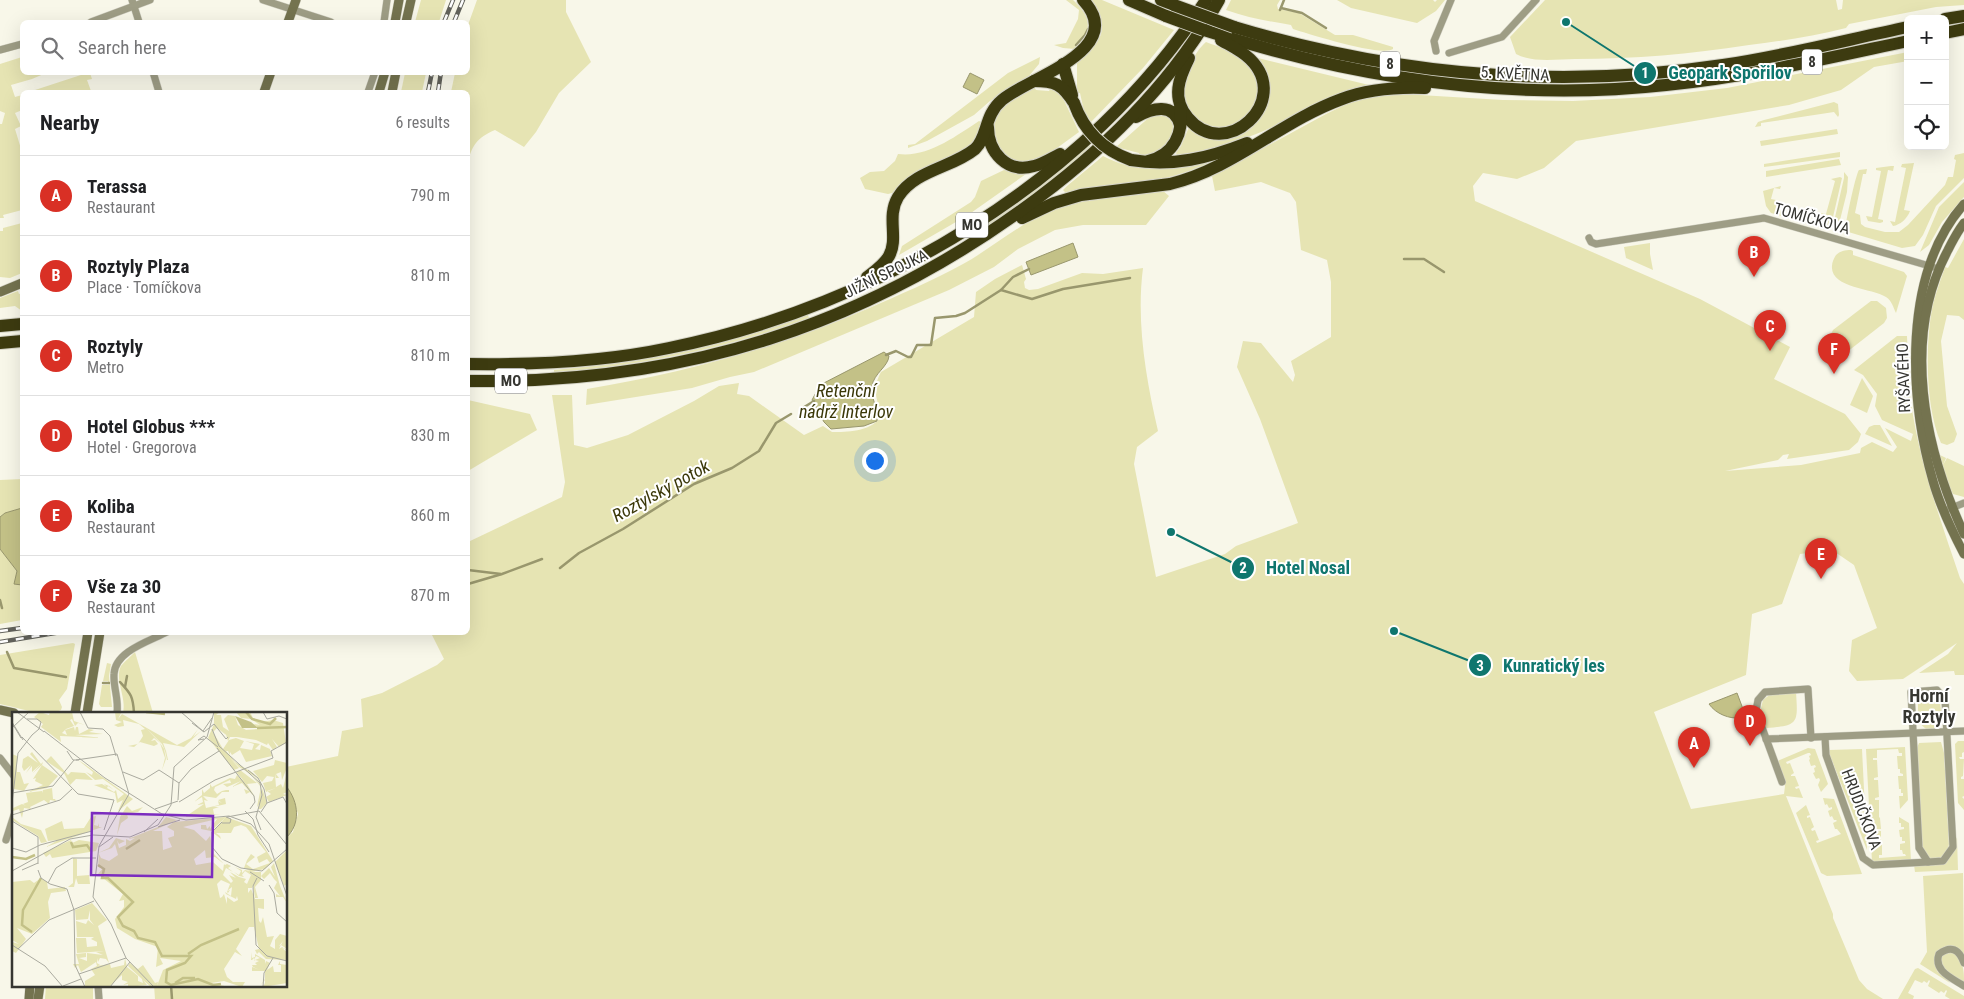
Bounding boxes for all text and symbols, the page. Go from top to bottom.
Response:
map controls [1904,15,1949,150]
button: + [1904,15,1949,60]
search box [20,20,470,75]
icon: search [38,34,66,62]
text: Search here [78,36,166,59]
road number: 8 [1802,50,1822,74]
road number: 8 [1380,52,1400,76]
callout: Geopark Spořilov [1633,56,1802,89]
button: − [1904,60,1949,105]
street label: 5. KVĚTNA [1480,62,1550,85]
text: Geopark Spořilov [1668,62,1792,83]
text: 1 [1641,64,1649,82]
button: locate [1904,105,1949,150]
text: Nearby [40,111,99,135]
text: 6 results [395,113,450,132]
text: Terassa [87,175,147,198]
text: A [51,186,61,205]
text: 790 m [411,186,450,205]
text: Restaurant [87,198,155,217]
street label: TOMÍČKOVA [1772,198,1852,238]
road number: MO [956,212,988,238]
pin: B [1738,236,1770,277]
street label: JIŽNÍ SPOJKA [842,245,931,302]
text: Roztyly Plaza [87,255,189,278]
text: B [52,266,60,285]
text: 810 m [411,266,450,285]
text: Place · Tomíčkova [87,278,201,297]
pin: C [1754,310,1786,351]
pin: F [1818,333,1850,374]
text: Roztyly [87,335,143,358]
street label: RYŠAVÉHO [1893,343,1914,413]
text: C [51,346,61,365]
text: 810 m [411,346,450,365]
text: Metro [87,358,124,377]
road number: MO [495,368,527,394]
water label: Retenční nádrž Interlov [799,380,894,422]
text: Hotel Globus *** [87,415,215,438]
text: D [51,426,61,445]
text: 830 m [411,426,450,445]
text: Hotel · Gregorova [87,438,197,457]
your location [862,448,888,474]
water label: Roztylský potok [608,455,714,526]
text: Koliba [87,495,135,518]
text: E [52,506,60,525]
text: 860 m [411,506,450,525]
text: Restaurant [87,518,155,537]
pin: E [1805,538,1837,579]
callout: Hotel Nosal [1231,552,1360,585]
text: Hotel Nosal [1266,557,1350,578]
text: 2 [1239,559,1247,577]
text: Vše za 30 [87,575,161,598]
text: F [52,586,60,605]
text: 870 m [411,586,450,605]
text: Restaurant [87,598,155,617]
callout: Kunratický les [1468,649,1615,682]
text: Kunratický les [1503,655,1605,676]
text: 3 [1476,657,1484,675]
district label: Horní Roztyly [1903,685,1956,727]
pin: D [1734,705,1766,746]
inset map [12,712,288,986]
pin: A [1678,727,1710,768]
street label: HRUDIČKOVA [1837,766,1887,852]

